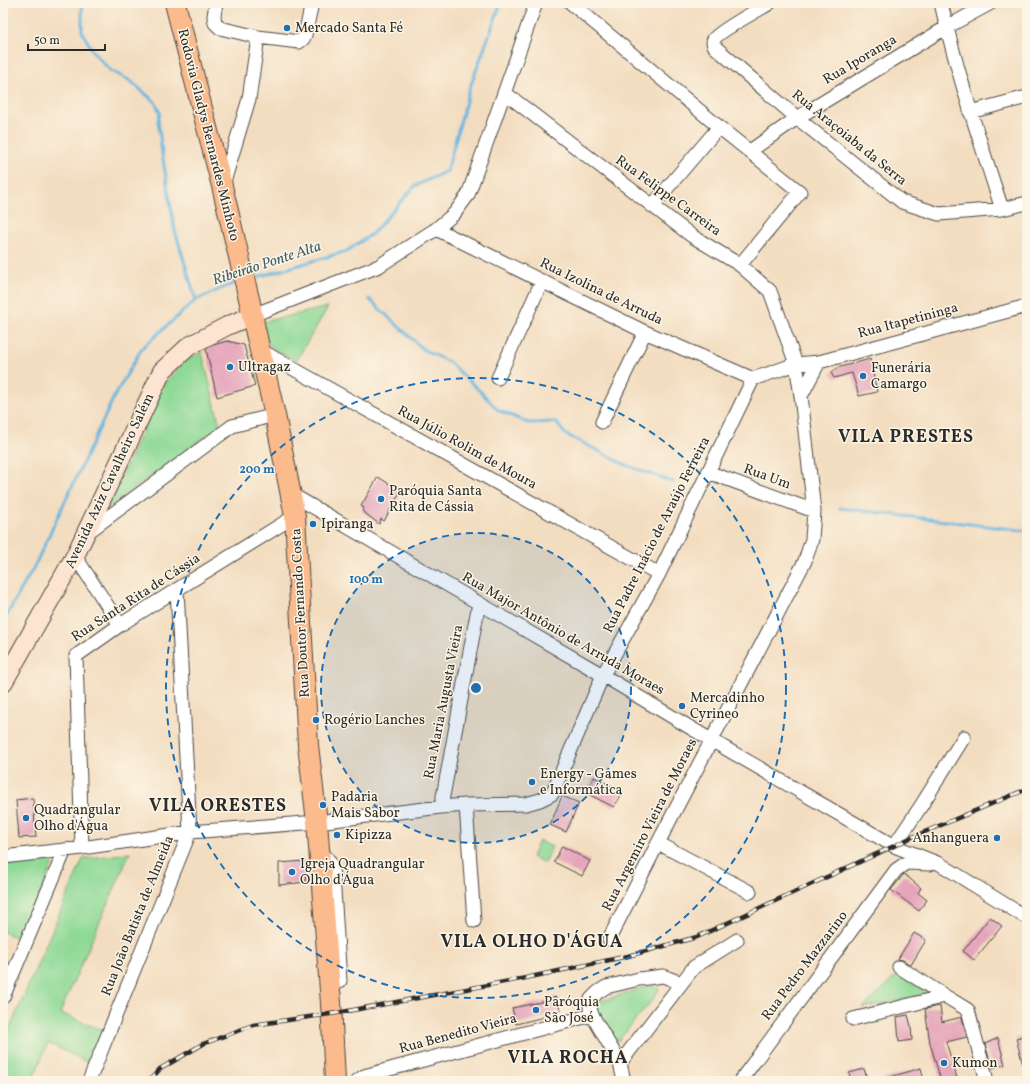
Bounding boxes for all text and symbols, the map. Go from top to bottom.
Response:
place label: Mercado Santa Fé [295,19,404,38]
marker: Mercado Santa Fé [282,23,292,33]
scale bar [28,26,105,52]
street label: Rodovia Gladys Bernardes Minhoto [172,27,244,243]
street label: Rua Iporanga [820,30,900,90]
text: 50 m [34,33,60,49]
street label: Rua Araçoiaba da Serra [787,86,911,190]
street label: Rua Felippe Carreira [611,151,725,241]
water label: Ribeirão Ponte Alta [210,237,324,291]
street label: Rua Izolina de Arruda [536,254,666,330]
street label: Rua Itapetininga [856,298,960,343]
place label: Ultragaz [238,358,291,377]
place label: Funerária Camargo [871,359,931,394]
marker: Ultragaz [225,362,235,372]
marker: Funerária Camargo [858,371,868,381]
street label: Avenida Aziz Cavalheiro Salém [61,390,159,572]
street label: Rua Júlio Rolim de Moura [394,402,540,494]
district label: VILA PRESTES [838,425,974,450]
street label: Rua Padre Inácio de Araújo Ferreira [599,434,715,636]
street label: Rua Um [741,460,793,494]
text: 200 m [239,462,275,478]
place label: Paróquia Santa Rita de Cássia [389,482,482,517]
marker: Paróquia Santa Rita de Cássia [376,494,386,504]
place label: Ipiranga [321,515,374,534]
marker: Ipiranga [308,519,318,529]
street label: Rua Doutor Fernando Costa [287,528,315,698]
street label: Rua Santa Rita de Cássia [68,549,204,647]
street label: Rua Major Antônio de Arruda Moraes [458,568,668,700]
text: 100 m [349,572,383,588]
street label: Rua Maria Augusta Vieira [420,623,468,781]
centre of rings [469,681,483,695]
place label: Mercadinho Cyrineo [690,689,765,724]
marker: Mercadinho Cyrineo [677,701,687,711]
place label: Rogério Lanches [324,711,425,730]
marker: Rogério Lanches [311,715,321,725]
street label: Rua Argemiro Vieira de Moraes [598,735,702,915]
place label: Energy - Games e Informática [540,765,637,800]
marker: Energy - Games e Informática [527,777,537,787]
place label: Padaria Mais Sabor [331,788,400,823]
district label: VILA ORESTES [149,794,287,819]
marker: Padaria Mais Sabor [318,800,328,810]
place label: Quadrangular Olho d'Água [34,801,120,836]
marker: Quadrangular Olho d'Água [21,813,31,823]
place label: Kipizza [345,826,392,845]
place label: Anhanguera [913,829,989,848]
marker: Kipizza [332,830,342,840]
street label: Rua João Batista de Almeida [97,833,179,999]
marker: Anhanguera [992,833,1002,843]
place label: Igreja Quadrangular Olho d'Água [300,855,425,890]
marker: Igreja Quadrangular Olho d'Água [287,867,297,877]
street label: Rua Pedro Mazzarino [758,907,852,1025]
district label: VILA OLHO D'ÁGUA [441,930,623,955]
place label: Paróquia São José [544,993,599,1028]
marker: Paróquia São José [531,1005,541,1015]
street label: Rua Benedito Vieira [397,1009,519,1059]
district label: VILA ROCHA [507,1046,629,1071]
place label: Kumon [952,1054,998,1073]
marker: Kumon [939,1058,949,1068]

